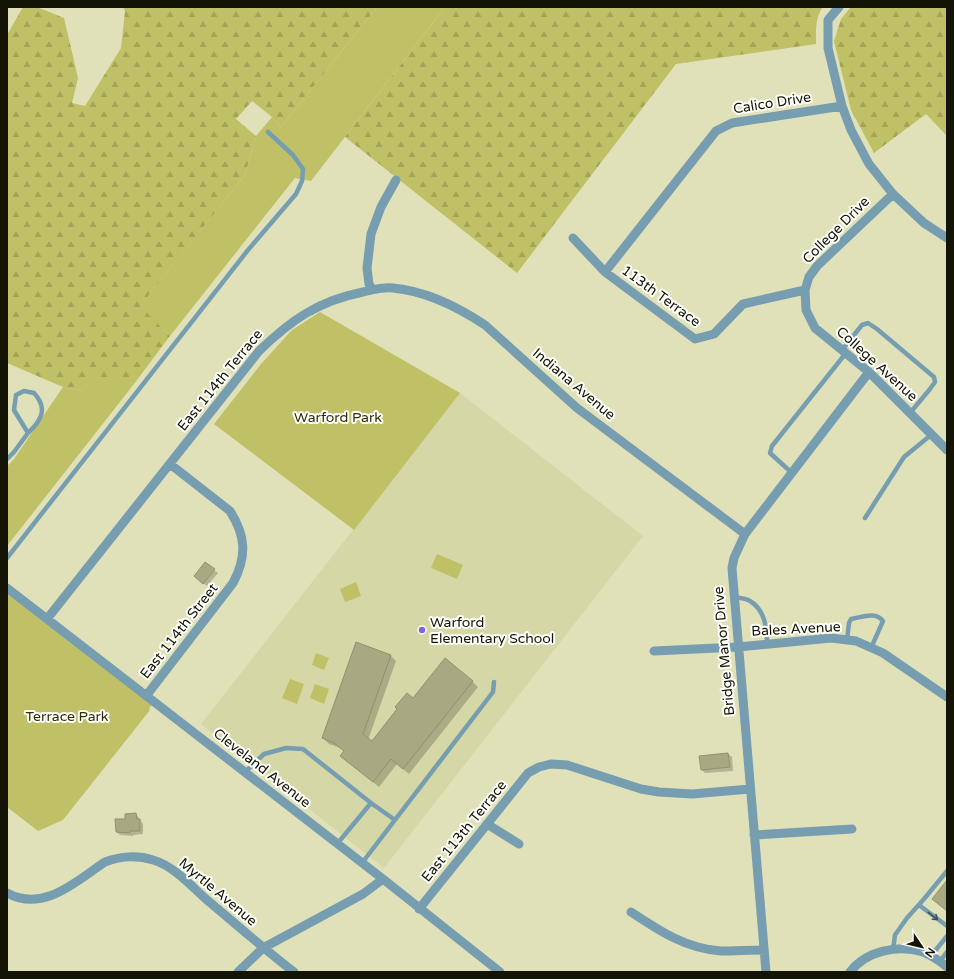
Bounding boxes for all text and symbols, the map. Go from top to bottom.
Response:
street label: Calico Drive [732,88,812,118]
street label: College Drive [799,193,873,267]
street label: 113th Terrace [618,262,704,330]
street label: College Avenue [833,323,921,405]
street label: East 114th Terrace [174,326,266,434]
street label: Indiana Avenue [529,344,619,424]
park label: Warford Park [294,409,382,426]
street label: East 114th Street [137,579,222,682]
street label: Bridge Manor Drive [710,586,738,716]
place label: Warford Elementary School [430,614,554,647]
street label: Bales Avenue [751,618,841,640]
marker: Warford Elementary School [417,625,427,635]
park label: Terrace Park [25,708,109,725]
street label: Cleveland Avenue [210,725,314,811]
street label: East 113th Terrace [418,777,510,885]
street label: Myrtle Avenue [175,854,261,930]
one-way arrow [928,911,939,920]
north arrow [902,927,942,967]
text: N [922,945,938,960]

